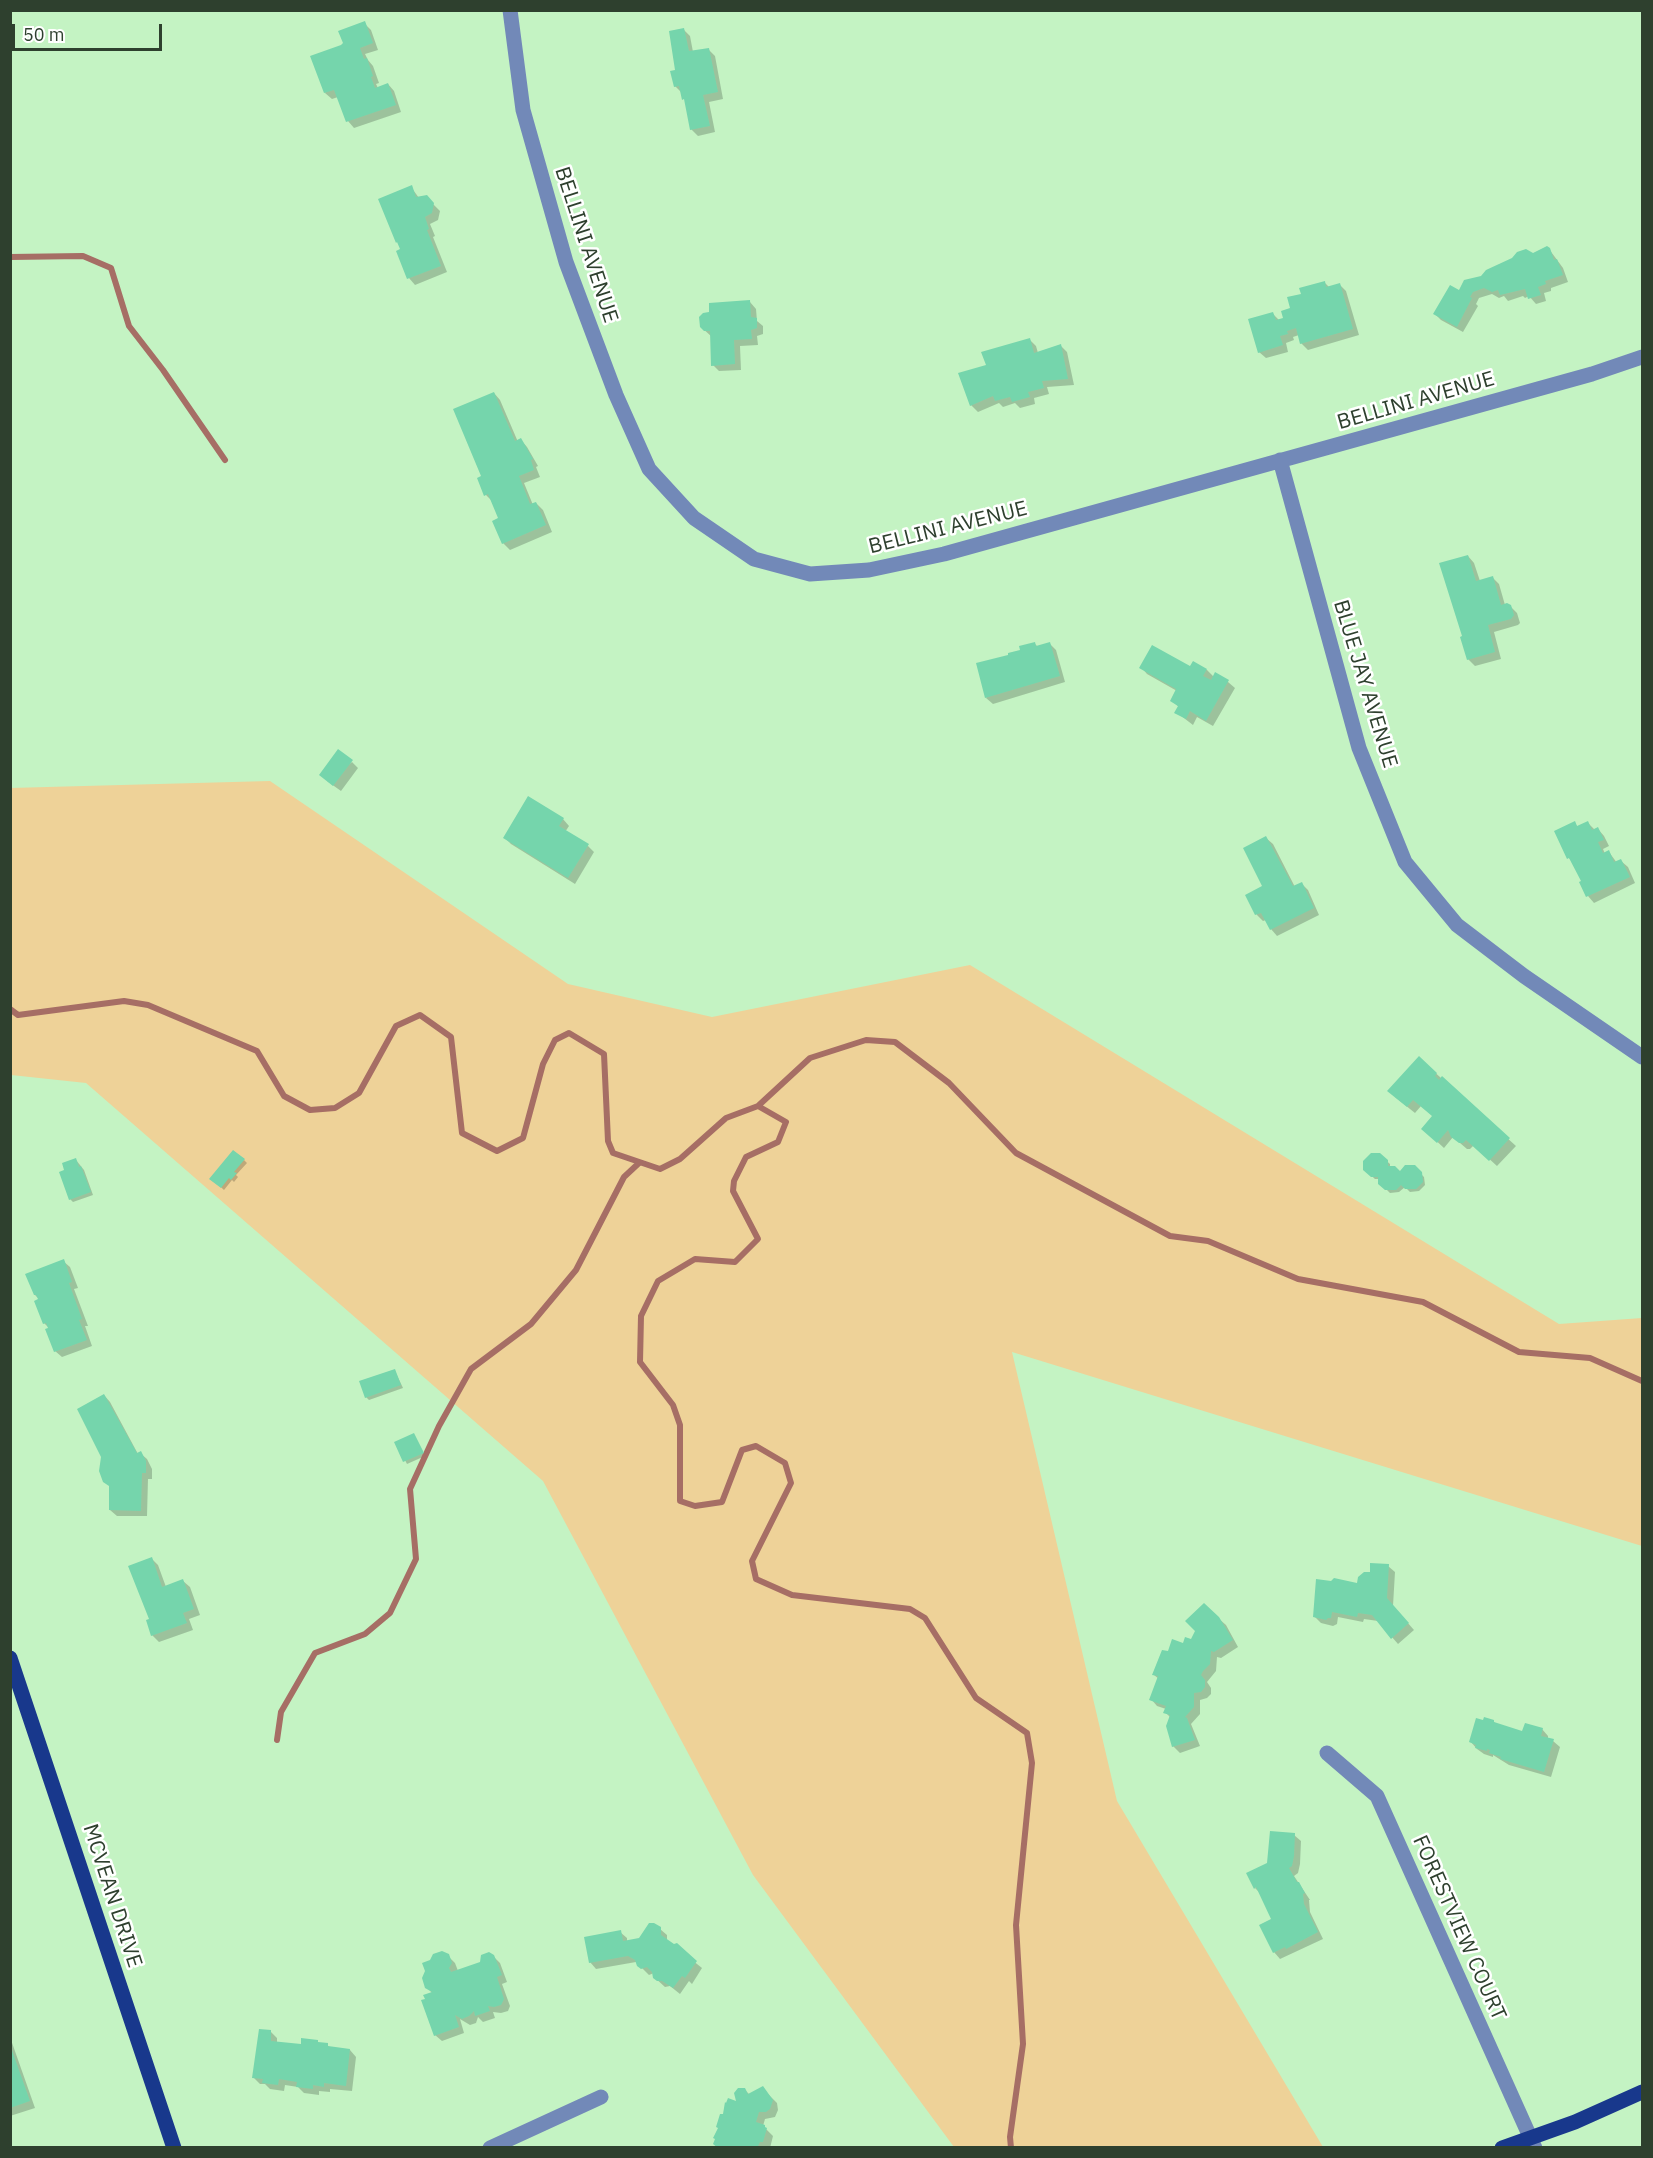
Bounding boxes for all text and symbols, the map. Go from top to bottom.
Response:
scale bar [15,12,165,50]
text: 50 m [23,23,65,46]
street label: BELLINI AVENUE [549,164,623,326]
street label: BELLINI AVENUE [1334,366,1498,436]
street label: BELLINI AVENUE [866,496,1030,560]
street label: BLUE JAY AVENUE [1327,597,1403,771]
street label: MCVEAN DRIVE [77,1821,147,1971]
street label: FORESTVIEW COURT [1407,1832,1511,2024]

